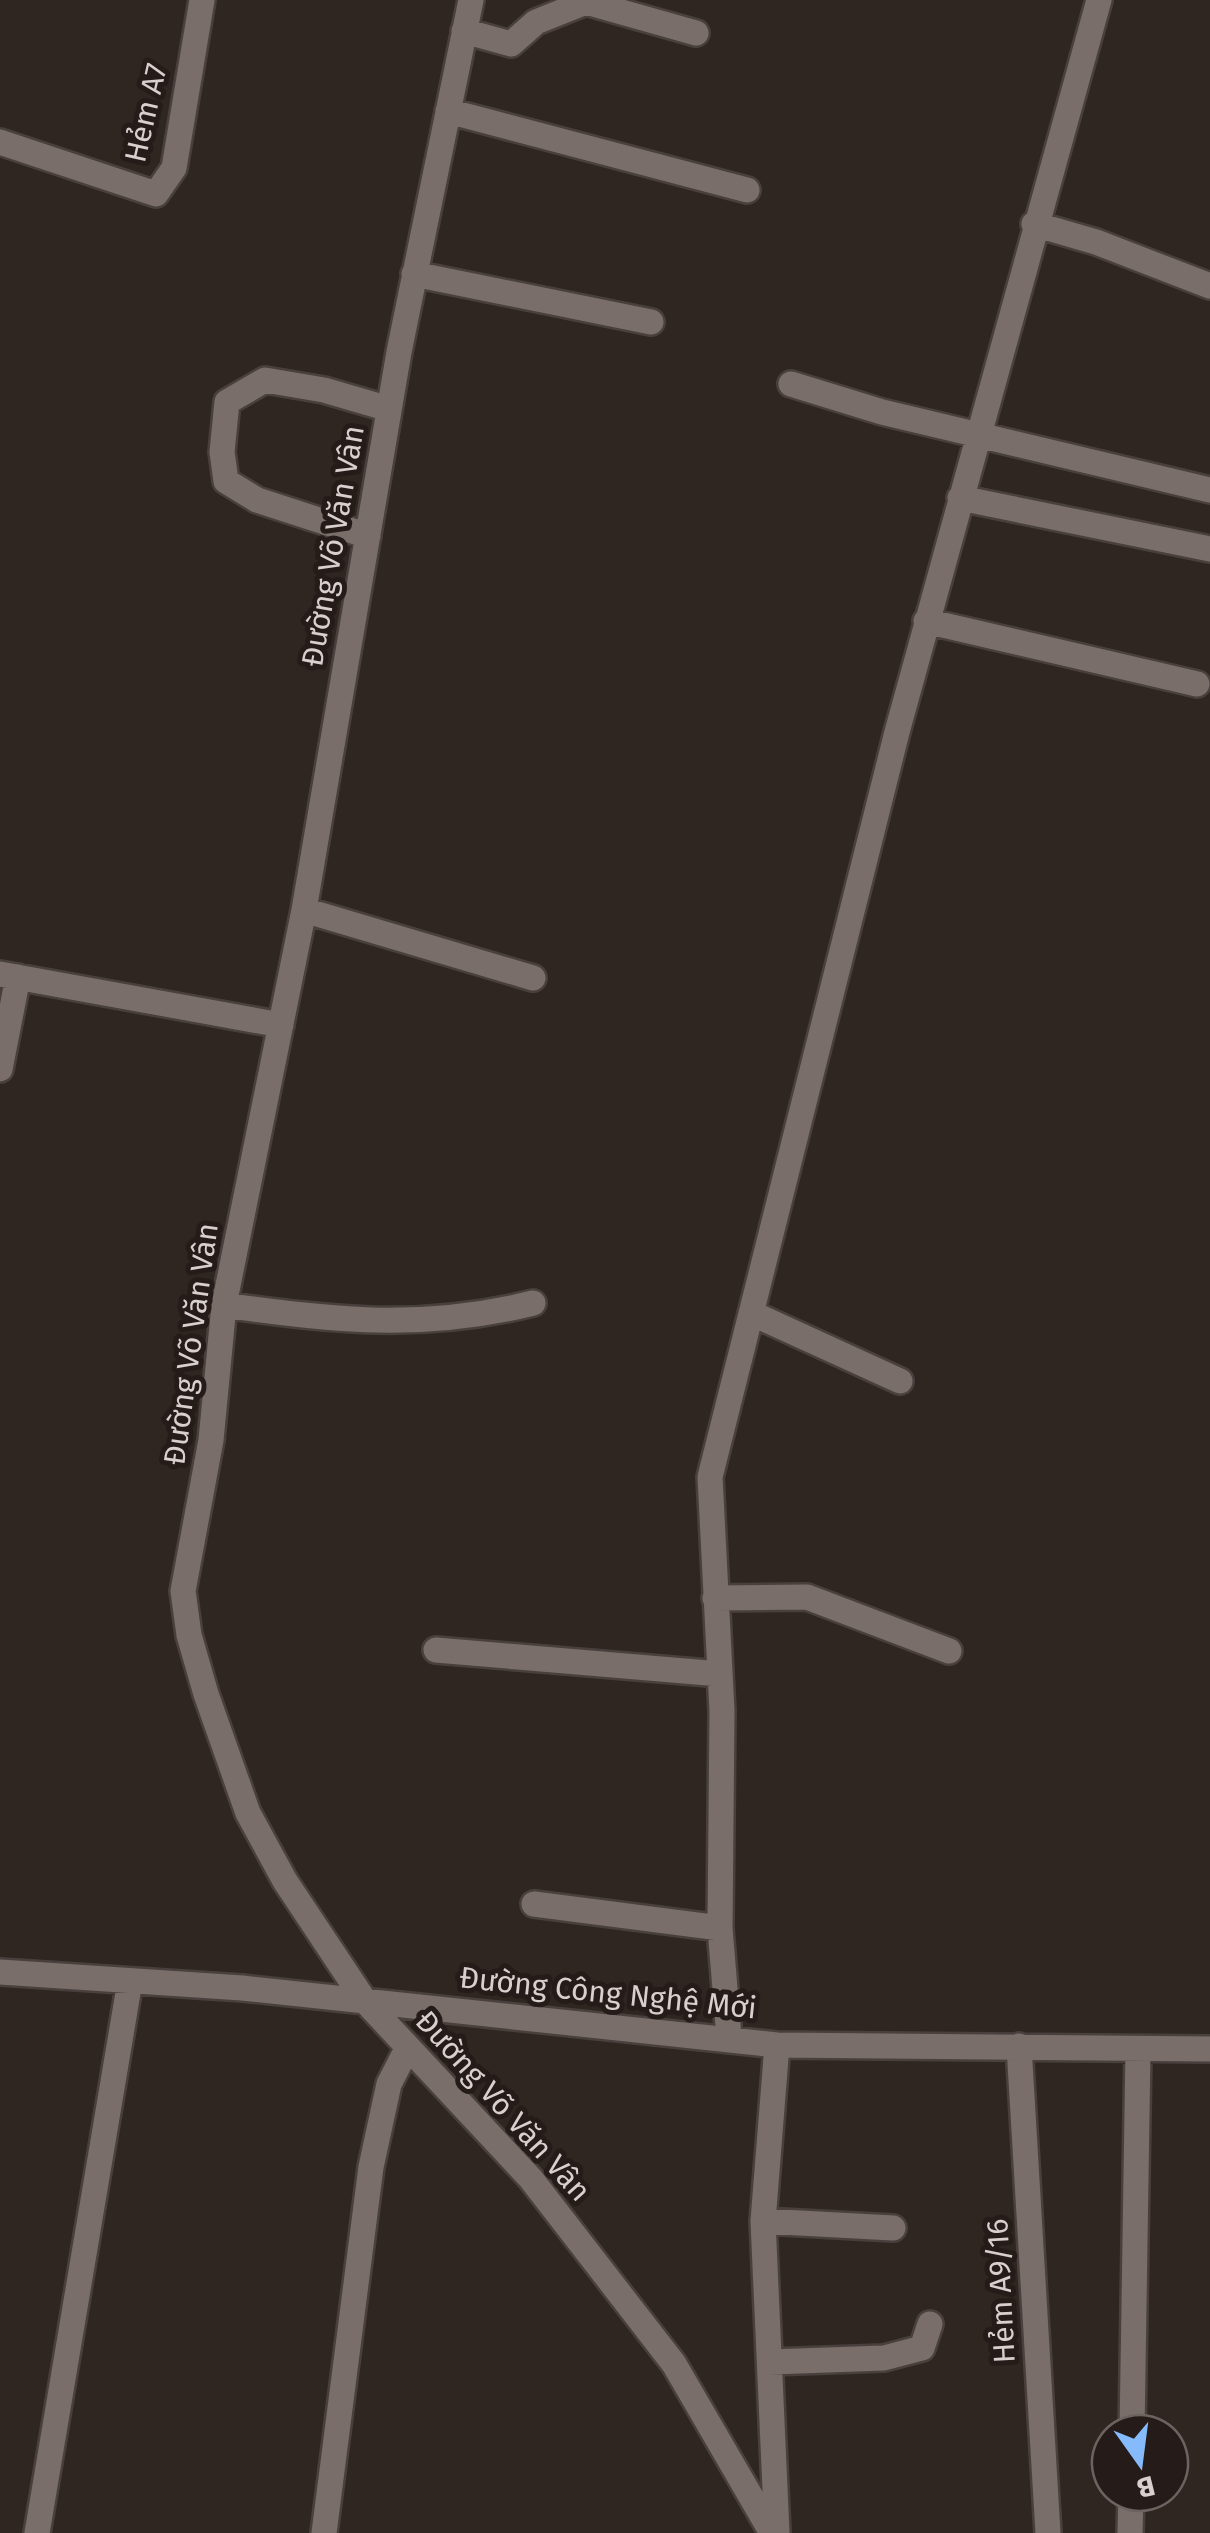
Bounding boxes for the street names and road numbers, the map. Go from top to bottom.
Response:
street label: Hẻm A7 [117,60,175,166]
street label: Đường Võ Văn Vân [294,423,372,669]
street label: Đường Võ Văn Vân [156,1221,226,1467]
street label: Đường Công Nghệ Mới [458,1959,758,2027]
street label: Đường Võ Văn Vân [408,2003,598,2209]
street label: Hẻm A9/16 [979,2218,1023,2364]

